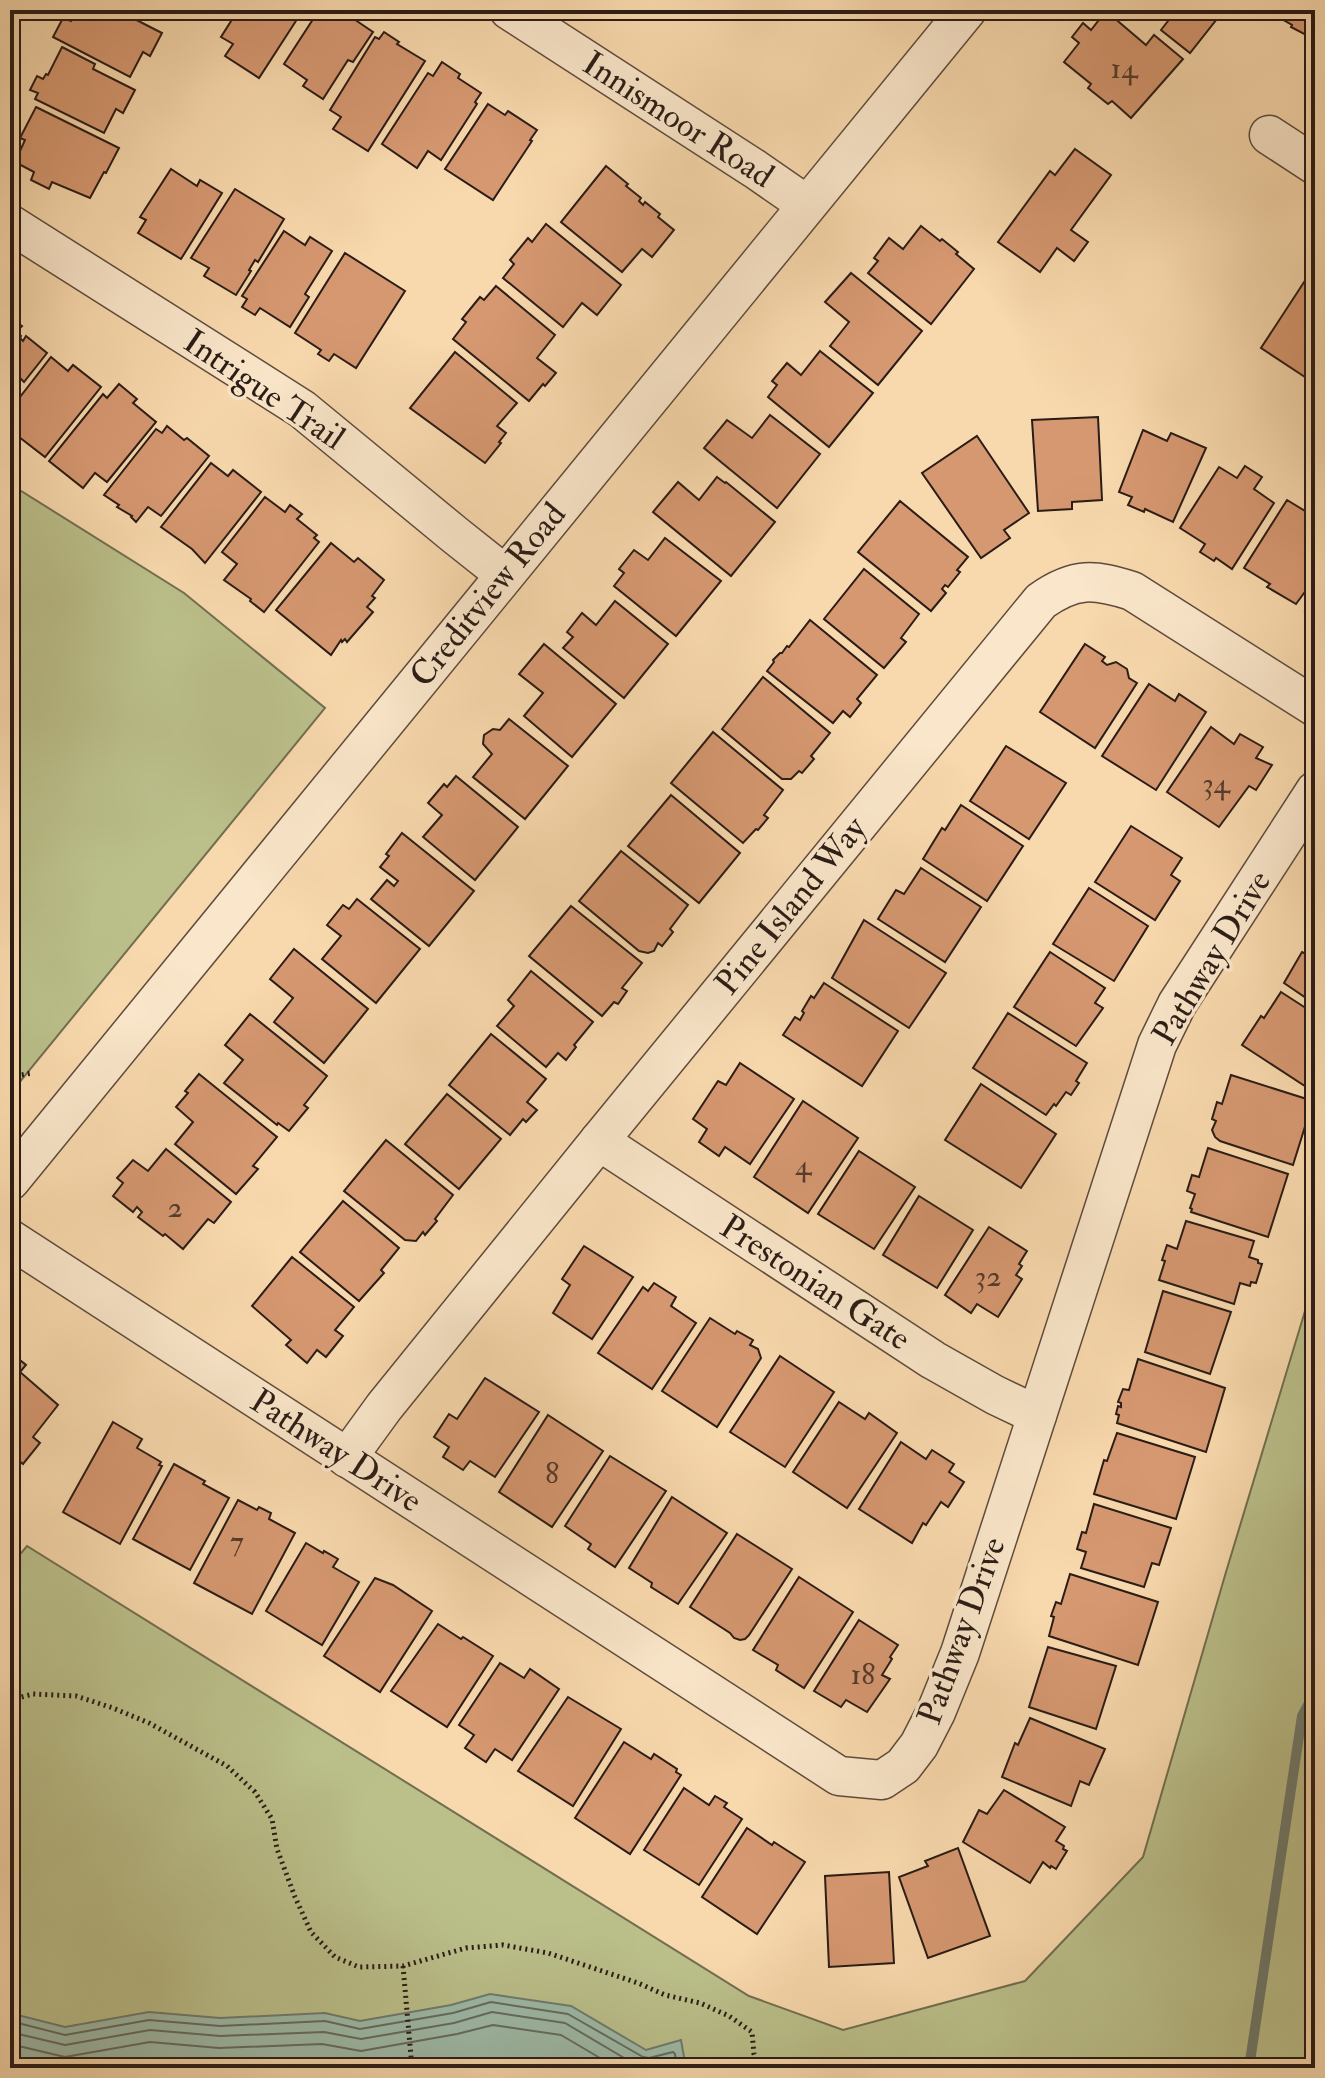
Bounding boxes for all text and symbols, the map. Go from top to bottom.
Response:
street label: Innismoor Road [574,42,782,198]
house number: 14 [1111,50,1139,87]
street label: Intrigue Trail [175,320,353,460]
street label: Creditview Road [401,494,576,696]
house number: 34 [1202,765,1232,802]
street label: Pine Island Way [706,807,877,1004]
street label: Pathway Drive [1143,863,1281,1053]
house number: 4 [795,1147,813,1184]
house number: 2 [167,1189,183,1226]
street label: Prestonian Gate [712,1206,918,1360]
house number: 32 [975,1258,1001,1295]
street label: Pathway Drive [242,1380,430,1522]
house number: 8 [545,1455,559,1492]
house number: 7 [230,1523,244,1560]
street label: Pathway Drive [908,1532,1016,1730]
house number: 18 [851,1656,875,1693]

